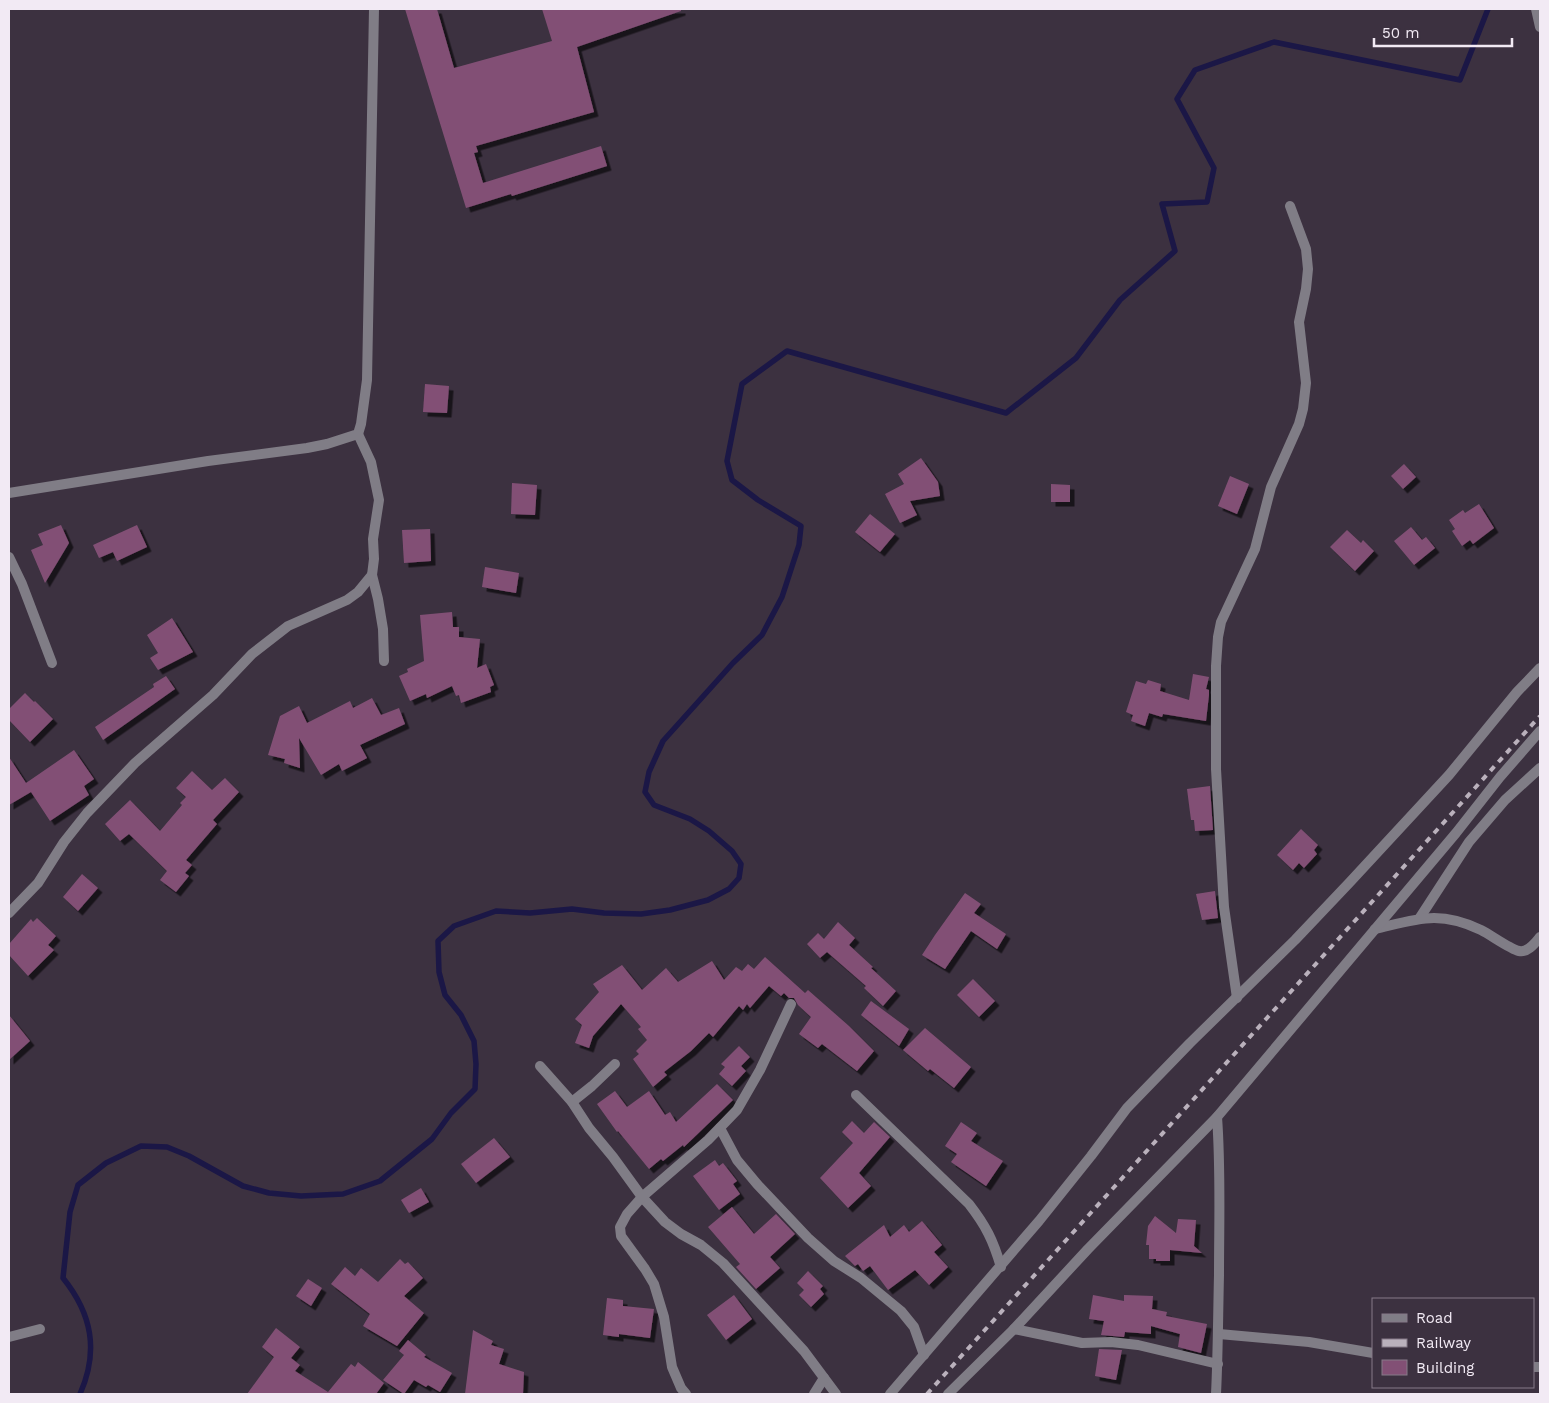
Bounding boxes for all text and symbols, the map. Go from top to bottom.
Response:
scale bar [1374,15,1512,47]
text: 50 m [1382,24,1419,42]
legend [1372,1298,1534,1388]
text: Road [1416,1309,1453,1327]
text: Railway [1416,1334,1471,1352]
text: Building [1416,1359,1474,1377]

